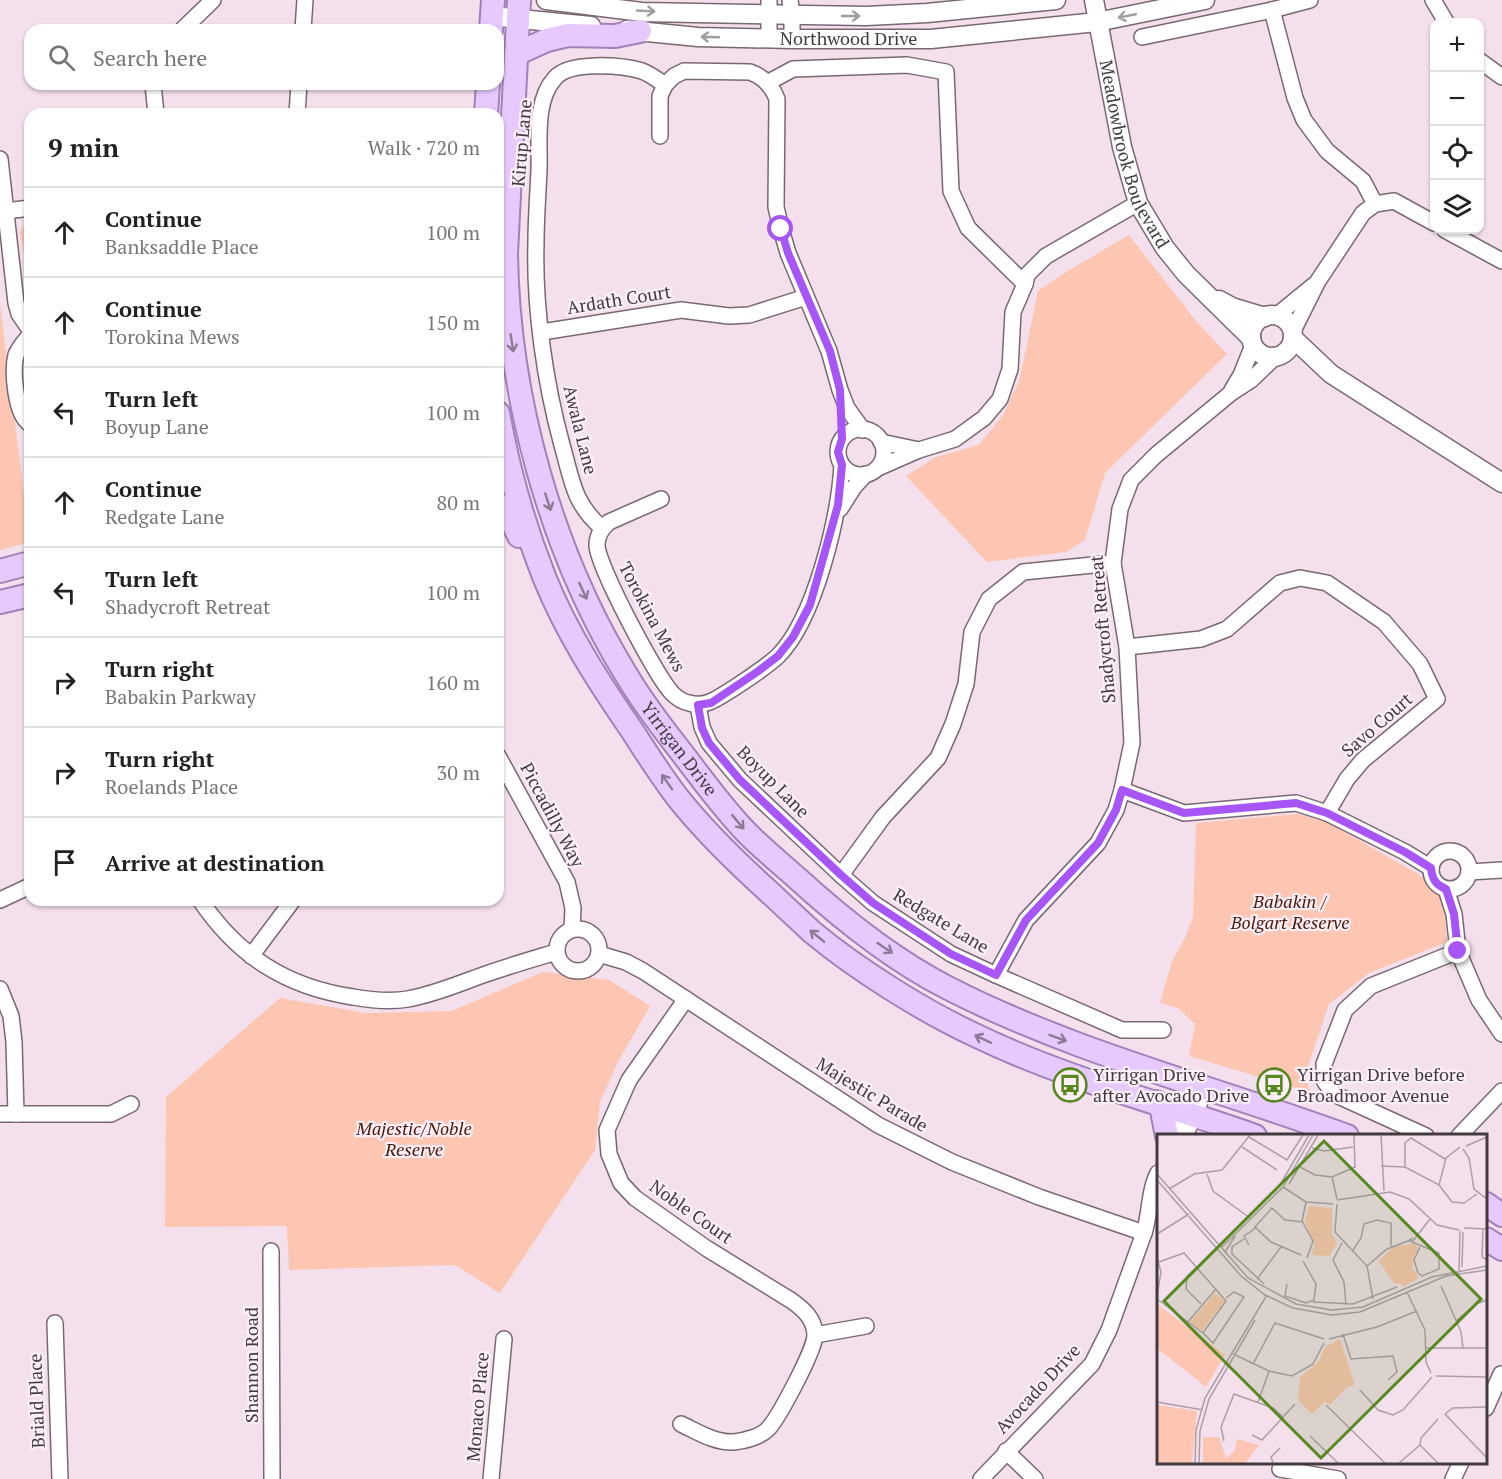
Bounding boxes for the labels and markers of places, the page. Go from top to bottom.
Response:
place label: Yirrigan Drive after Avocado Drive [1093,1062,1249,1107]
place label: Yirrigan Drive before Broadmoor Avenue [1297,1062,1465,1107]
bus stop icon: Yirrigan Drive after Avocado Drive [1052,1067,1088,1103]
bus stop icon: Yirrigan Drive before Broadmoor Avenue [1256,1067,1292,1103]

